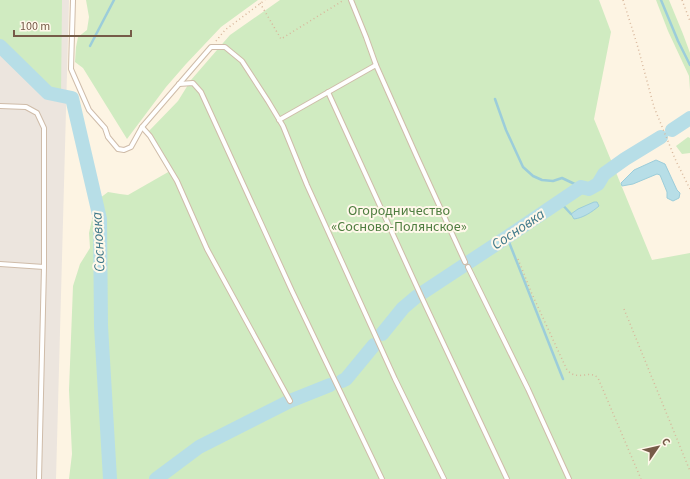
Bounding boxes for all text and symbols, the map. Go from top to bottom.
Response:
scale bar [14,12,131,38]
text: 100 m [20,18,50,35]
park label: Огородничество «Сосново-Полянское» [331,201,467,237]
water label: Сосновка [487,204,549,255]
water label: Сосновка [86,211,111,273]
north arrow [638,427,678,467]
text: С [658,435,674,449]

